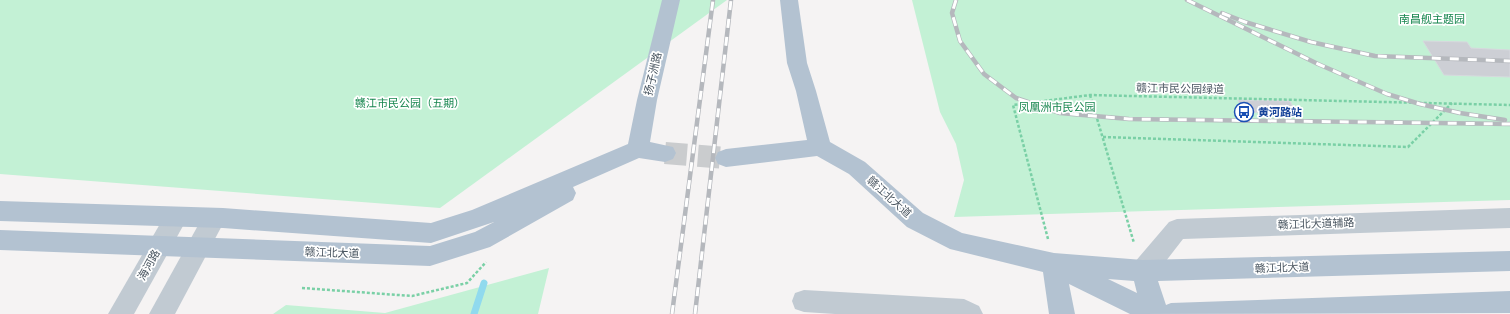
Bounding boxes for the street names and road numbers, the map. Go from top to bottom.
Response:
street label: 扬子洲路 [642,51,664,97]
street label: 赣江市民公园绿道 [1136,82,1224,96]
street label: 赣江北大道 [864,174,914,220]
street label: 赣江北大道辅路 [1277,216,1355,232]
street label: 赣江北大道 [304,246,360,260]
street label: 海河路 [135,247,163,283]
street label: 赣江北大道 [1254,261,1310,275]

